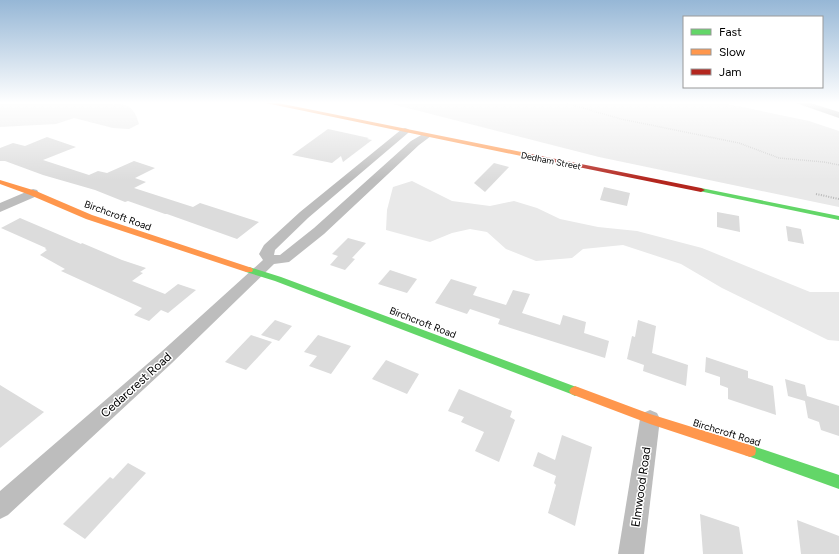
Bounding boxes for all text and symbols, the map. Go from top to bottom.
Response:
legend [683,16,823,88]
text: Fast [719,25,742,39]
text: Slow [719,45,746,59]
text: Jam [719,65,742,79]
street label: Dedham Street [520,149,583,172]
street label: Birchcroft Road [83,197,153,234]
street label: Birchcroft Road [388,304,458,341]
street label: Cedarcrest Road [98,350,174,420]
street label: Birchcroft Road [691,416,763,449]
street label: Elmwood Road [628,446,654,528]

